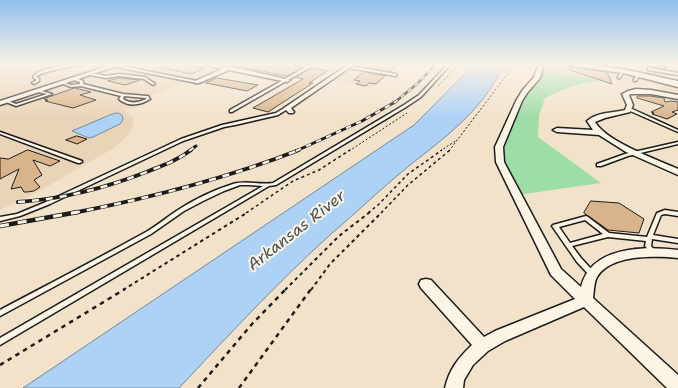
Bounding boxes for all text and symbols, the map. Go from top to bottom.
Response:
water label: Arkansas River [244,187,350,275]

